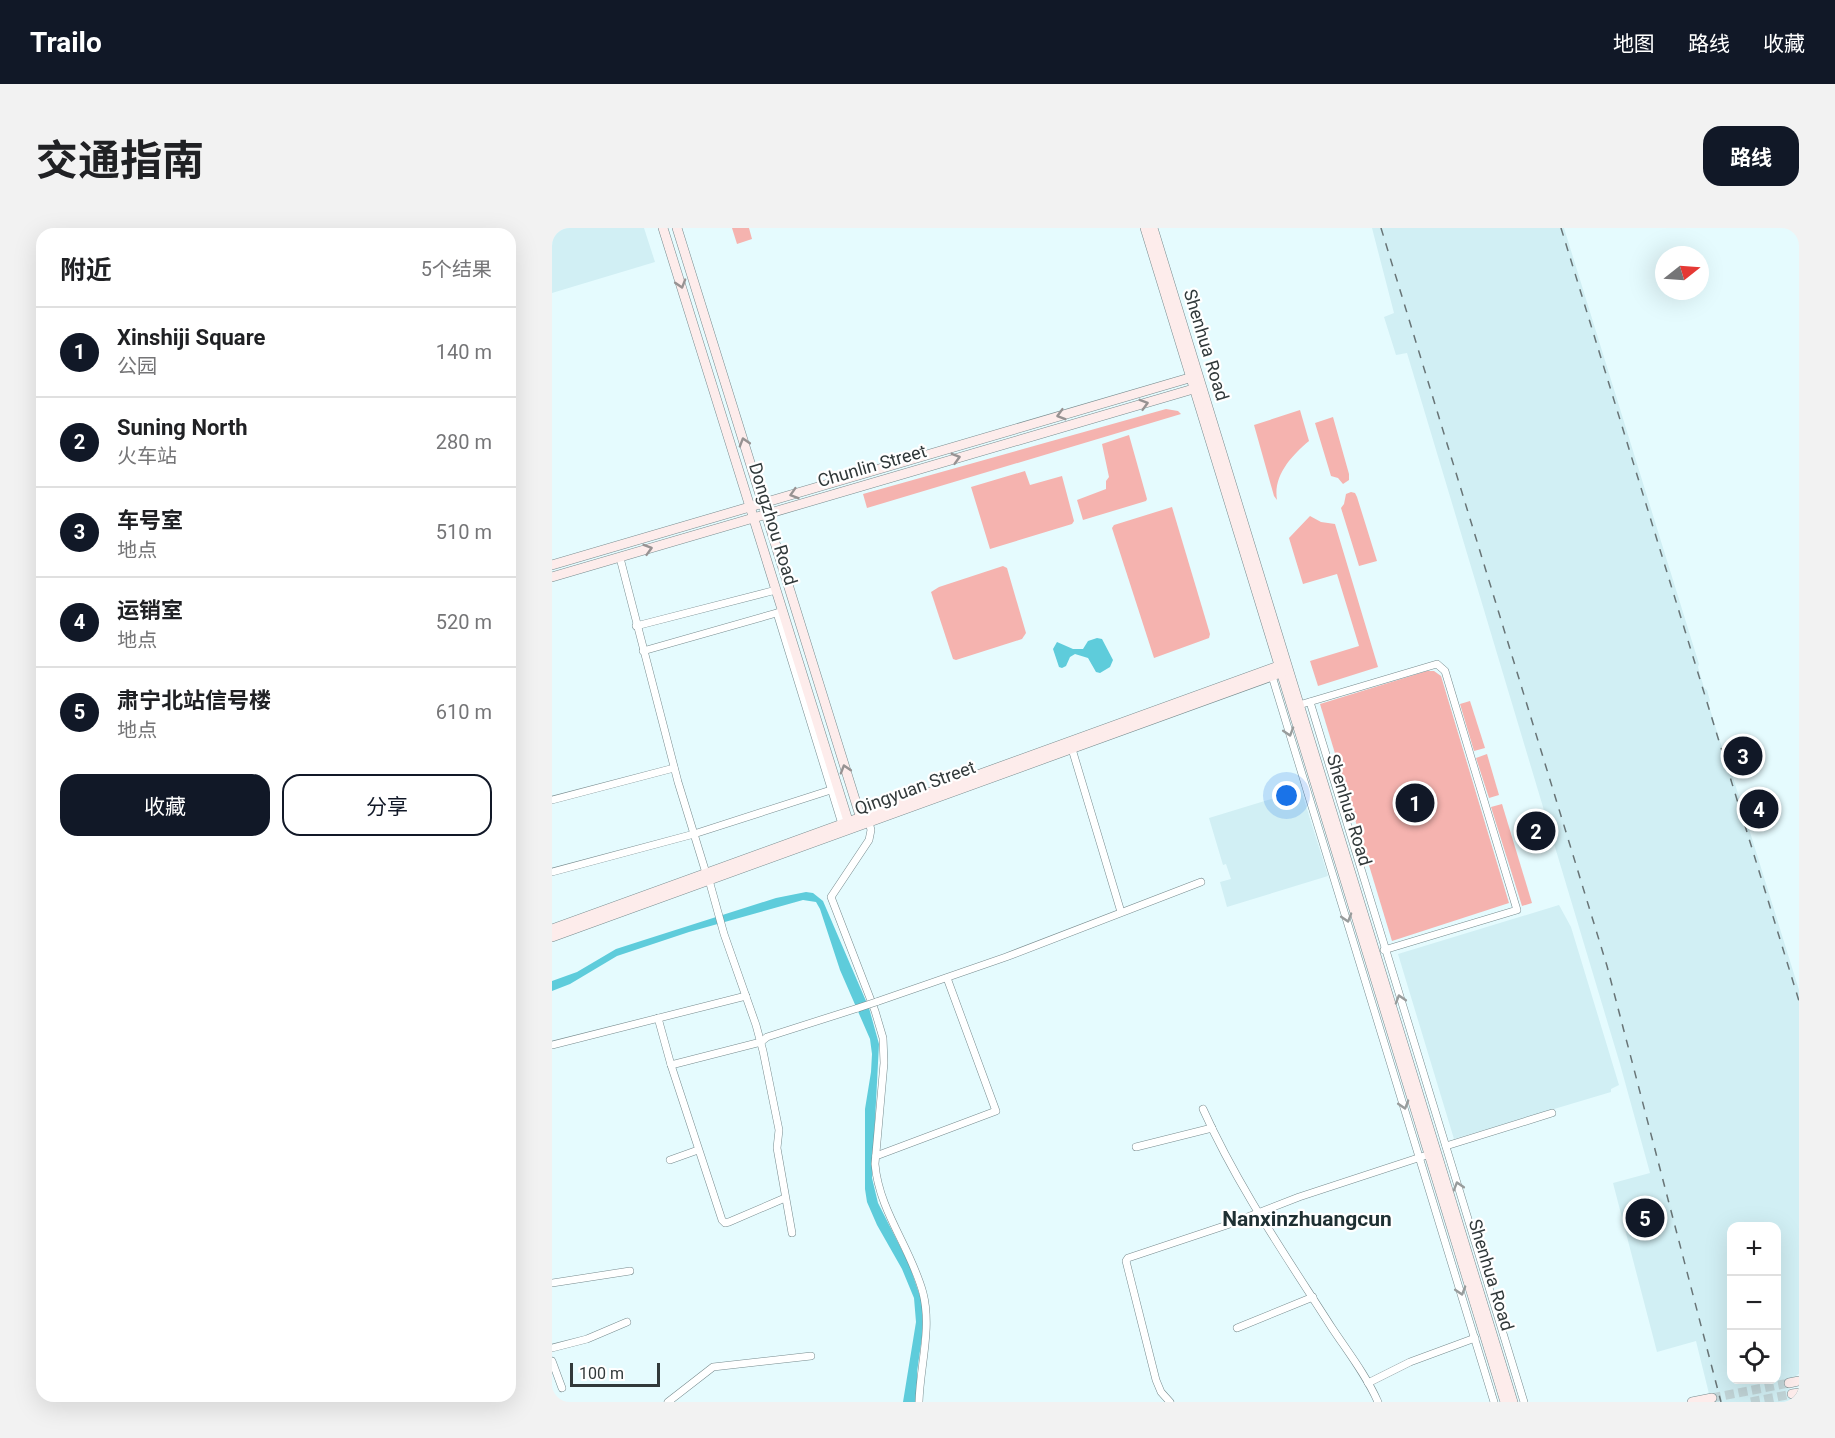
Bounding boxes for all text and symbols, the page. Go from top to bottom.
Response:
text: Trailo [30,26,102,59]
text: 地图 [1613,32,1655,56]
text: 路线 [1688,32,1730,56]
text: 收藏 [1763,32,1805,56]
button: 路线 [1703,126,1799,186]
text: 交通指南 [36,136,204,185]
north arrow [1655,246,1709,300]
text: 附近 [60,255,112,285]
text: 5个结果 [421,257,492,281]
one-way arrow [674,278,686,289]
street label: Shenhua Road [1180,287,1233,403]
text: Xinshiji Square [117,325,265,350]
text: 1 [74,340,85,364]
text: 140 m [436,340,492,364]
text: 公园 [117,354,157,378]
one-way arrow [1138,399,1148,411]
one-way arrow [1056,408,1067,420]
text: Suning North [117,415,248,440]
text: 2 [74,430,85,454]
text: 280 m [436,430,492,454]
one-way arrow [739,437,751,448]
street label: Chunlin Street [815,440,929,491]
text: 火车站 [117,444,177,468]
one-way arrow [950,453,961,465]
street label: Dongzhou Road [745,460,802,588]
one-way arrow [789,487,800,499]
text: 车号室 [117,508,183,533]
text: 3 [74,520,85,544]
text: 510 m [436,520,492,544]
text: 地点 [117,538,157,562]
one-way arrow [643,544,653,556]
text: 运销室 [117,598,183,623]
text: 4 [74,610,85,634]
text: 520 m [436,610,492,634]
text: 地点 [117,628,157,652]
text: 肃宁北站信号楼 [117,688,271,713]
text: 5 [74,700,85,724]
text: 610 m [436,700,492,724]
text: 地点 [117,718,157,742]
one-way arrow [1282,726,1294,737]
pin: 3 [1724,734,1762,778]
street label: Shenhua Road [1323,752,1376,868]
street label: Qingyuan Street [852,756,978,819]
one-way arrow [840,764,852,775]
button: 收藏 [60,774,270,836]
button: 分享 [282,774,492,836]
pin: 1 [1396,780,1434,826]
your location [1272,781,1301,810]
pin: 4 [1740,786,1778,832]
pin: 2 [1516,808,1556,854]
one-way arrow [1339,912,1352,923]
one-way arrow [1395,994,1408,1005]
one-way arrow [1397,1099,1409,1110]
one-way arrow [1453,1181,1465,1191]
pin: 5 [1626,1196,1664,1240]
district label: Nanxinzhuangcun [1222,1207,1392,1231]
street label: Shenhua Road [1465,1217,1518,1333]
map controls [1727,1222,1781,1384]
button: + [1727,1222,1781,1276]
button: − [1727,1276,1781,1330]
one-way arrow [1454,1285,1466,1296]
button: locate [1727,1330,1781,1384]
scale bar [570,1360,660,1388]
text: 100 m [579,1364,624,1383]

